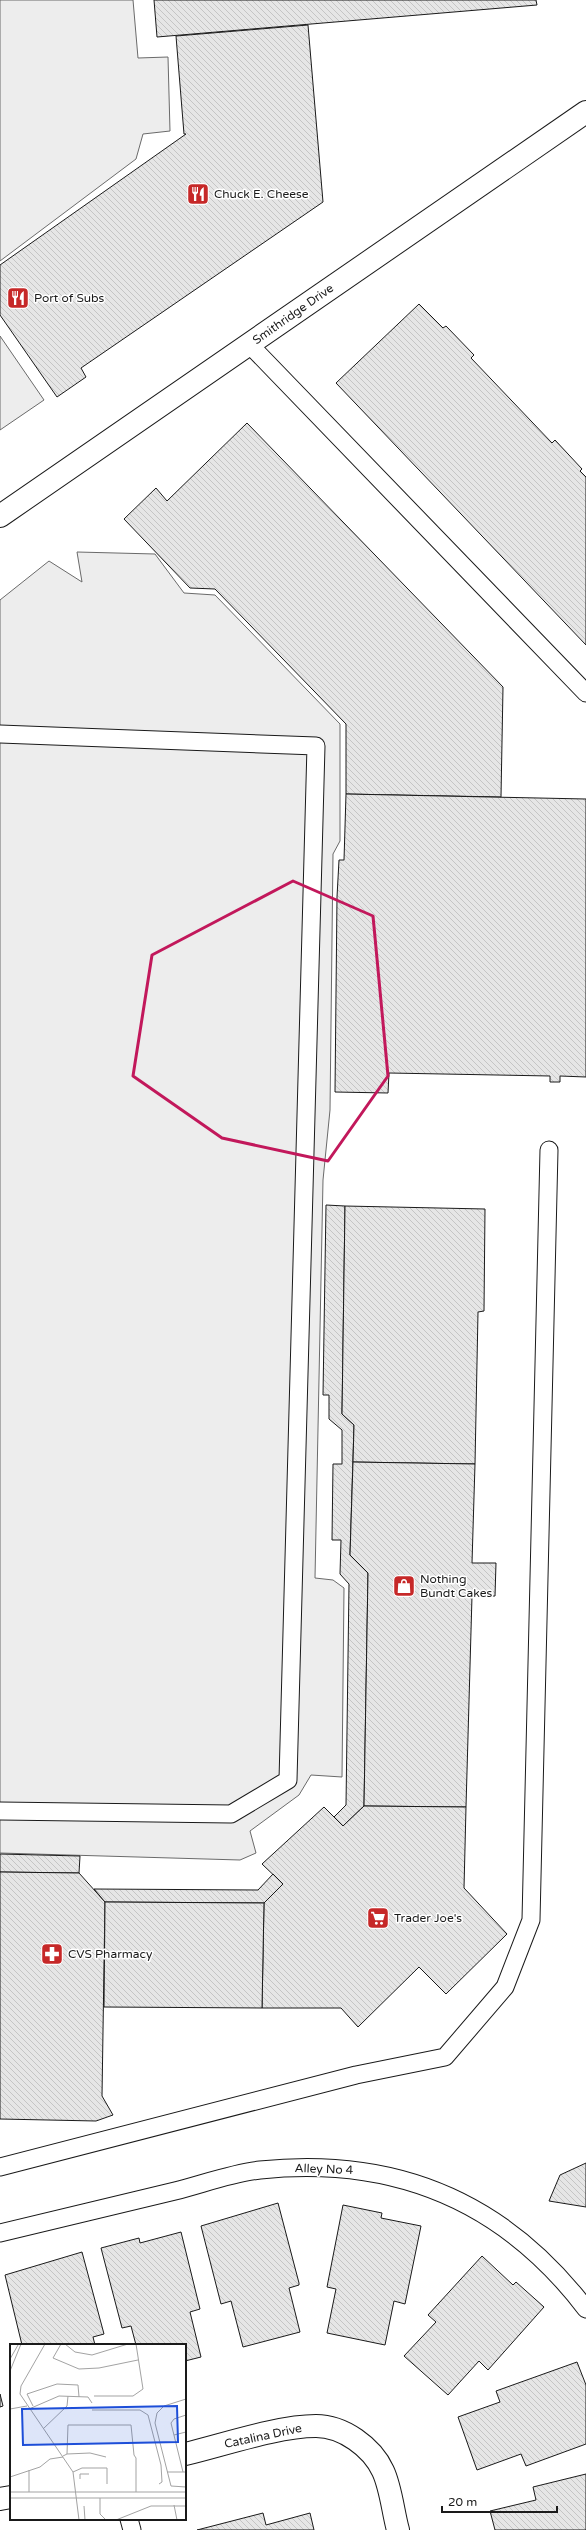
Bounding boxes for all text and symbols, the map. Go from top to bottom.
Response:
restaurant icon: Chuck E. Cheese [185,181,211,207]
place label: Chuck E. Cheese [214,187,309,201]
street label: Smithridge Drive [250,281,336,347]
restaurant icon: Port of Subs [5,285,31,311]
place label: Port of Subs [34,291,105,305]
place label: Nothing Bundt Cakes [420,1572,492,1600]
shop icon: Nothing Bundt Cakes [391,1573,417,1599]
supermarket icon: Trader Joe's [365,1905,391,1931]
place label: Trader Joe's [394,1911,462,1925]
pharmacy icon: CVS Pharmacy [39,1941,65,1967]
place label: CVS Pharmacy [68,1947,153,1961]
street label: Alley No 4 [294,2161,354,2177]
inset map [10,2344,186,2520]
street label: Catalina Drive [223,2421,303,2451]
scale bar [442,2488,557,2514]
text: 20 m [448,2495,477,2509]

